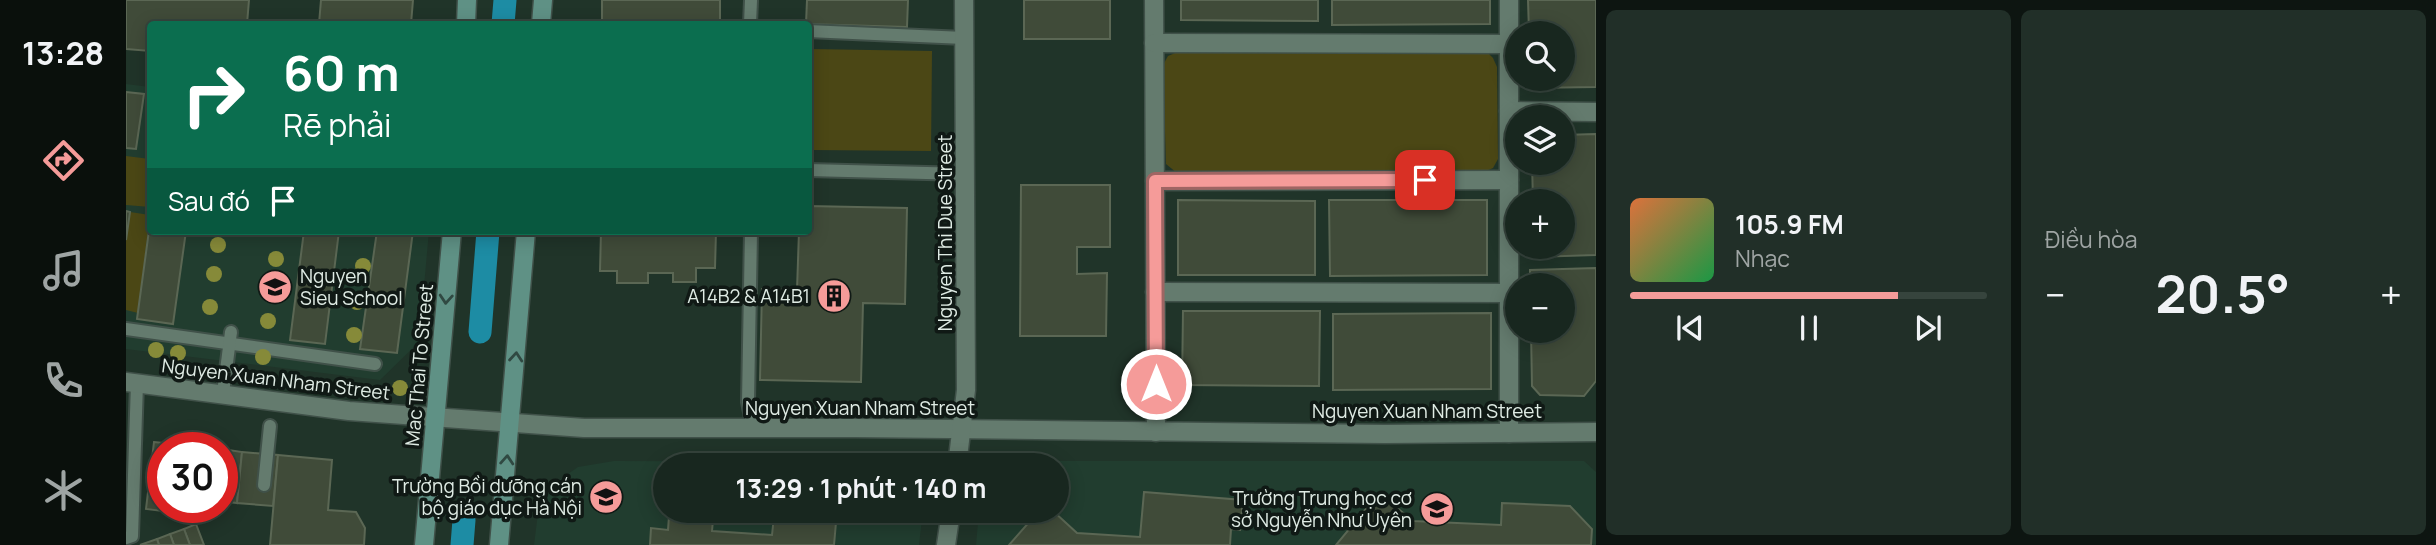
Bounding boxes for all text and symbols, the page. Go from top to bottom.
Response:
map controls [1505,21,1575,343]
button: search [1505,21,1575,91]
text: 13:28 [22,31,104,75]
text: 60 m [283,39,400,106]
icon: right [168,49,259,140]
text: Rẽ phải [283,103,391,147]
button: layers [1505,105,1575,175]
street label: Nguyen Thi Due Street [932,135,958,331]
icon: directions [39,136,88,185]
pin [1395,150,1455,210]
icon: arrive [1406,161,1444,199]
icon: arrive [264,182,302,220]
text: Sau đó [168,183,250,219]
button: + [1505,189,1575,259]
text: 105.9 FM [1735,206,1844,242]
text: Điều hòa [2045,223,2137,255]
text: Nhạc [1735,242,1790,274]
icon: music [39,246,88,295]
text: 20.5° [2155,258,2290,329]
place label: Nguyen Sieu School [300,263,403,311]
school or university icon: Nguyen Sieu School [256,268,294,306]
text: − [2045,268,2066,320]
text: + [2380,268,2402,320]
button: − [1505,273,1575,343]
building icon: A14B2 & A14B1 [815,277,853,315]
street label: Mac Thai To Street [399,283,439,447]
place label: A14B2 & A14B1 [687,283,810,309]
one-way arrow [439,294,454,305]
icon: previous [1671,309,1709,347]
icon: pause [1790,309,1828,347]
icon: next [1909,309,1947,347]
position arrow [1119,347,1193,421]
one-way arrow [508,351,523,362]
street label: Nguyen Xuan Nham Street [160,352,392,406]
icon: phone [39,356,88,405]
street label: Nguyen Xuan Nham Street [745,395,975,421]
street label: Nguyen Xuan Nham Street [1312,398,1542,424]
speed limit sign: 30 [147,432,238,523]
one-way arrow [499,455,514,466]
icon: climate [39,466,88,515]
text: 13:29 · 1 phút · 140 m [736,470,987,506]
place label: Trường Bồi dưỡng cán bộ giáo dục Hà Nội [392,473,582,521]
school or university icon: Trường Bồi dưỡng cán bộ giáo dục Hà Nội [587,478,625,516]
place label: Trường Trung học cơ sở Nguyễn Như Uyên [1231,485,1412,533]
school or university icon: Trường Trung học cơ sở Nguyễn Như Uyên [1418,490,1456,528]

